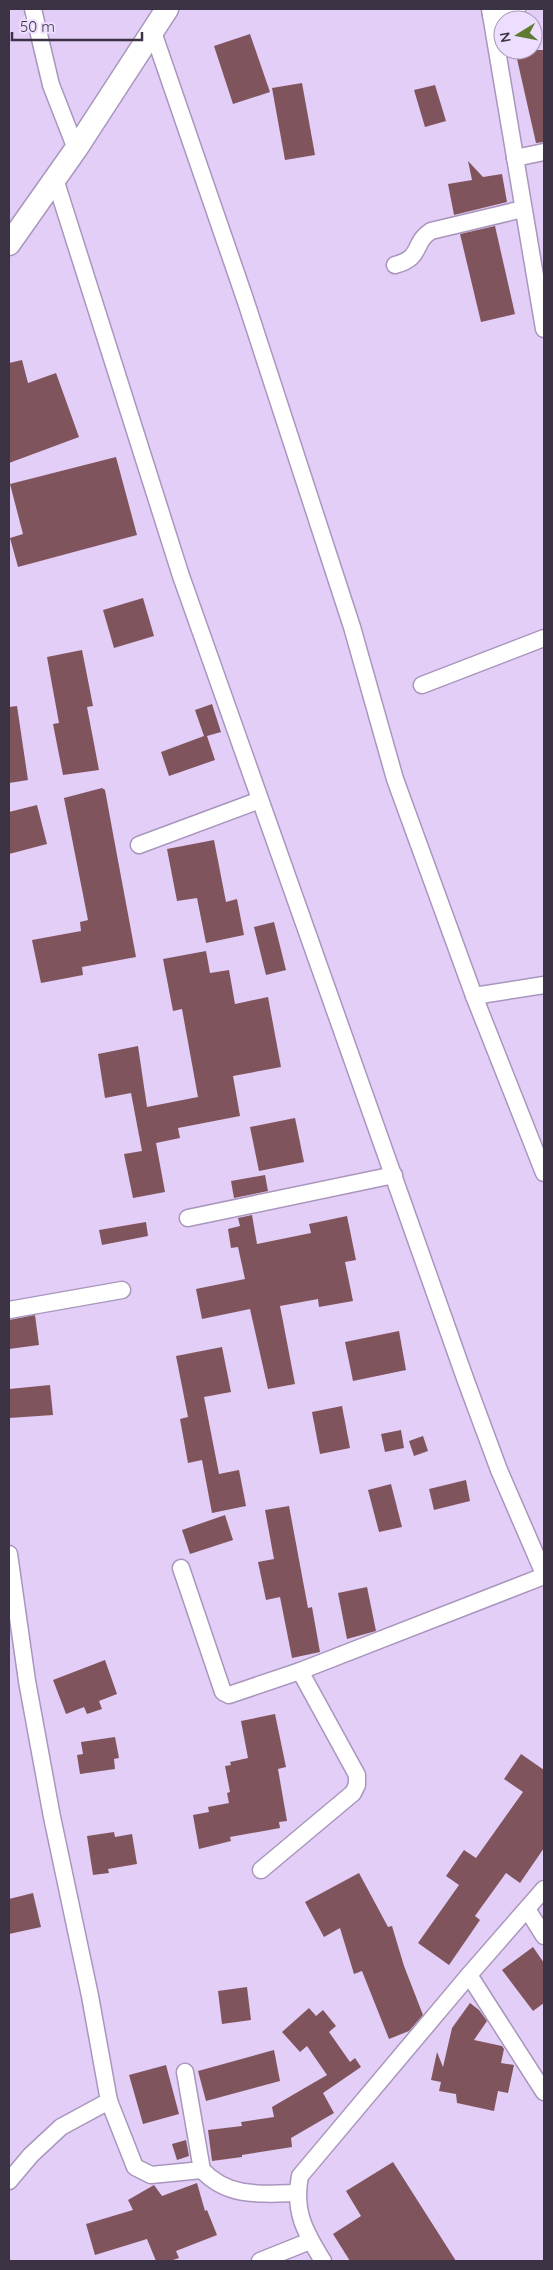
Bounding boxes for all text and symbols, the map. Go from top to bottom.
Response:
scale bar [12,10,142,42]
north arrow [493,10,543,60]
text: 50 m [20,17,55,36]
text: N [495,31,515,44]

